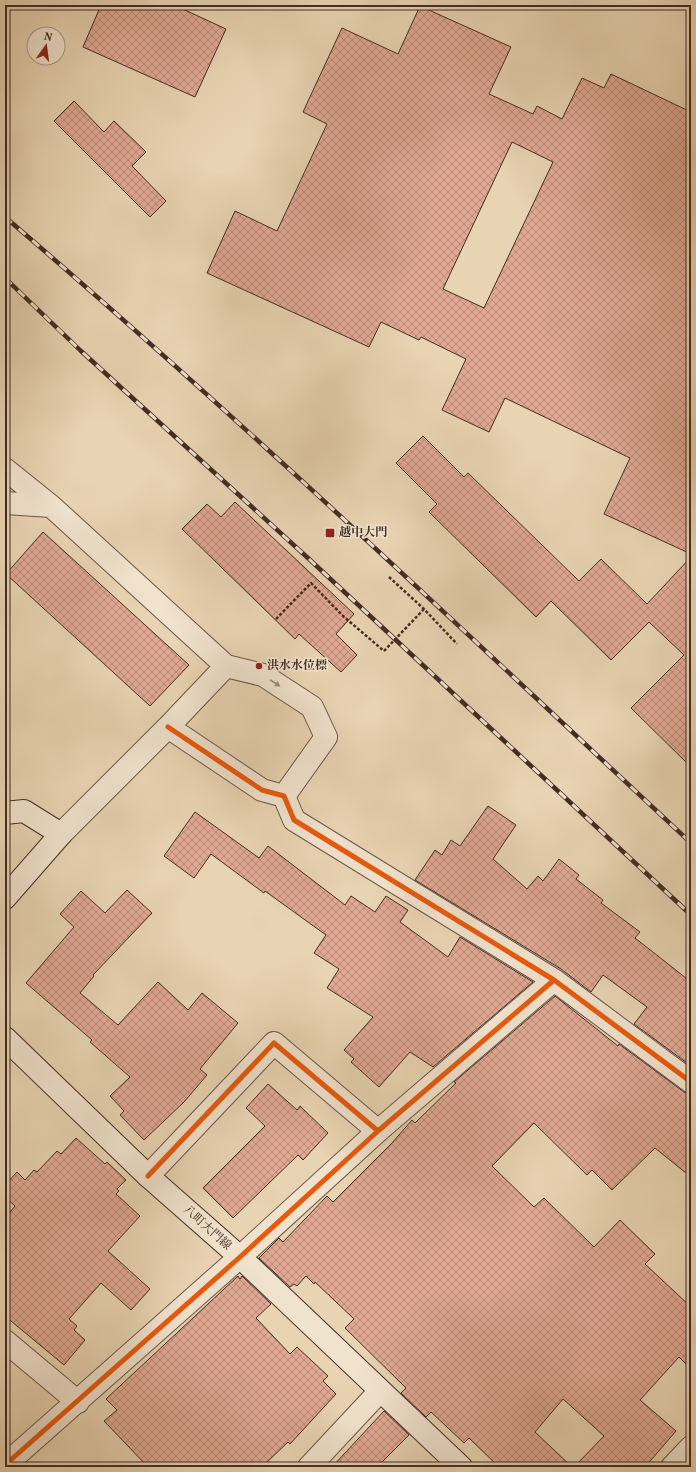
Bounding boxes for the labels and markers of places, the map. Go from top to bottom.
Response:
place label: 越中大門 [339,525,387,541]
marker: 越中大門 [324,527,336,539]
place label: 洪水水位標 [267,658,327,674]
marker: 洪水水位標 [254,661,264,671]

